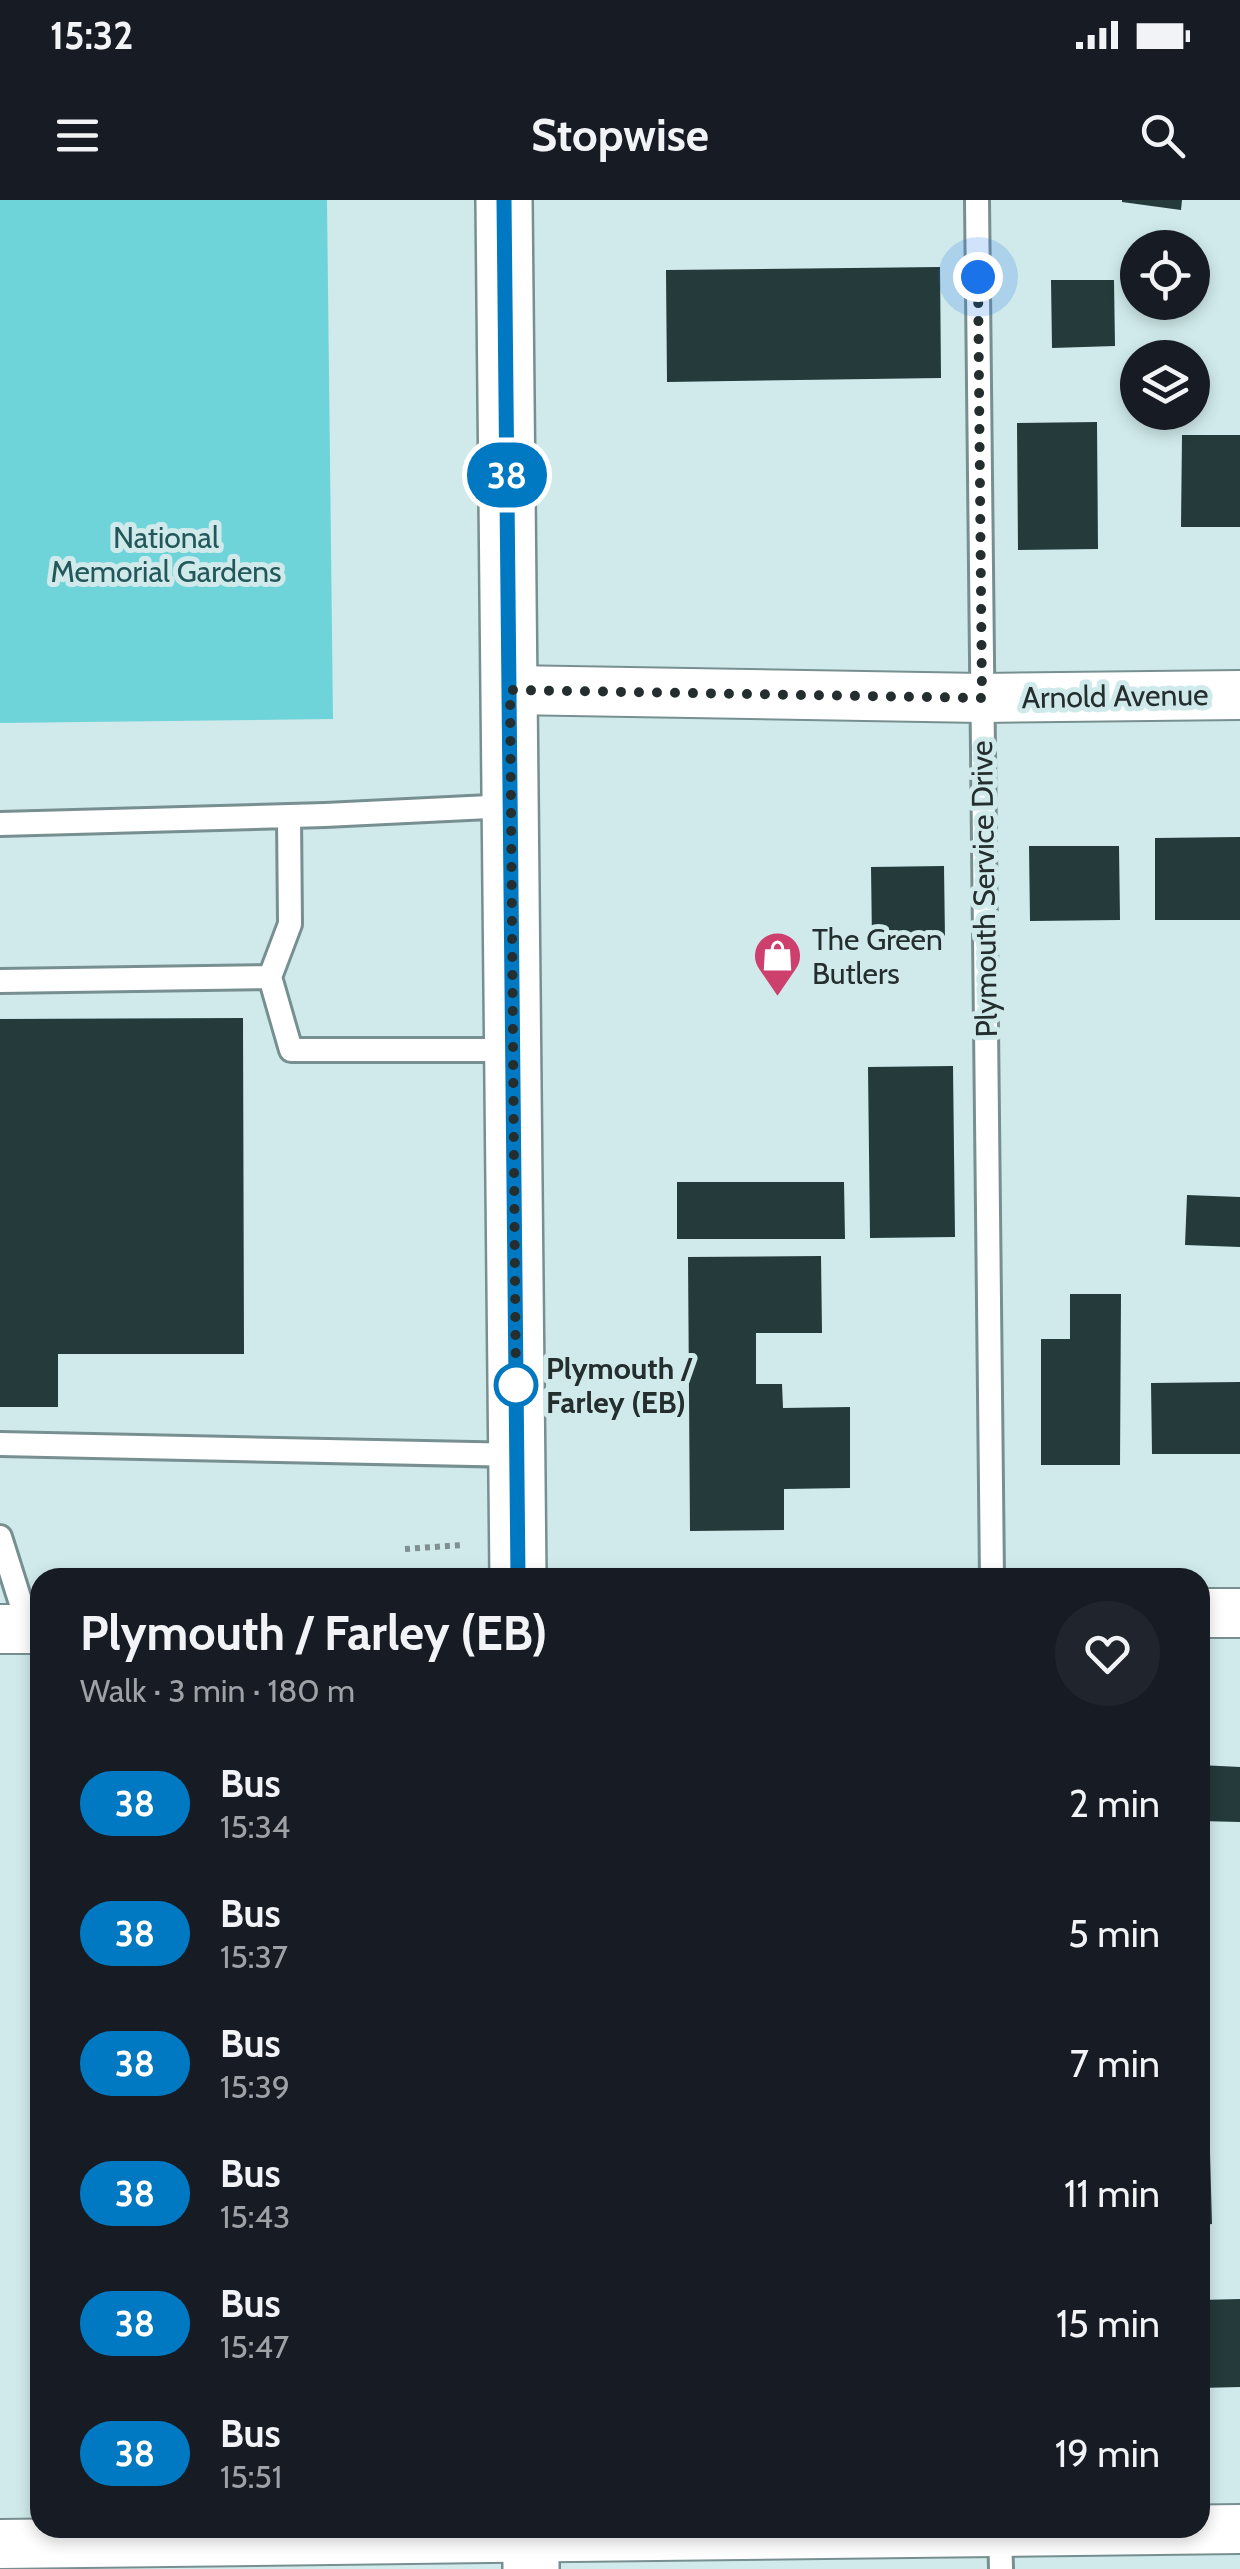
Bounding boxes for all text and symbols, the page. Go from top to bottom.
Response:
text: 15:32 [50,12,133,59]
icon: menu [50,108,105,163]
text: Stopwise [531,108,709,162]
icon: search [1135,108,1190,163]
map controls [1120,230,1210,430]
button: locate [1120,230,1210,320]
your location [953,252,1003,302]
button: layers [1120,340,1210,430]
line badge: 38 [462,442,552,508]
text: 38 [487,454,527,497]
park label: National Memorial Gardens [50,519,282,590]
street label: Arnold Avenue [1021,676,1209,716]
street label: Plymouth Service Drive [963,740,1005,1038]
place label: The Green Butlers [812,921,943,992]
shop icon: The Green Butlers [751,930,803,998]
place label: Plymouth / Farley (EB) [546,1350,693,1421]
marker: Plymouth / Farley (EB) [495,1364,537,1406]
button: heart [1055,1601,1160,1706]
text: Plymouth / Farley (EB) [80,1604,548,1662]
text: Walk · 3 min · 180 m [80,1671,355,1710]
text: Bus [220,1760,281,1807]
text: 2 min [1069,1780,1160,1827]
text: 38 [115,1782,155,1825]
text: 15:34 [220,1807,290,1846]
text: Bus [220,1890,281,1937]
text: 5 min [1068,1910,1160,1957]
text: 38 [115,1912,155,1955]
text: 15:37 [220,1937,288,1976]
text: Bus [220,2020,281,2067]
text: 7 min [1070,2040,1160,2087]
text: 38 [115,2042,155,2085]
text: 15:39 [220,2067,290,2106]
text: Bus [220,2150,281,2197]
text: 11 min [1064,2170,1160,2217]
text: 38 [115,2172,155,2215]
text: 15:43 [220,2197,290,2236]
text: Bus [220,2280,281,2327]
text: 15 min [1056,2300,1160,2347]
text: 38 [115,2302,155,2345]
text: 15:47 [220,2327,289,2366]
text: Bus [220,2410,281,2457]
text: 19 min [1055,2430,1160,2477]
text: 38 [115,2432,155,2475]
text: 15:51 [220,2457,282,2496]

